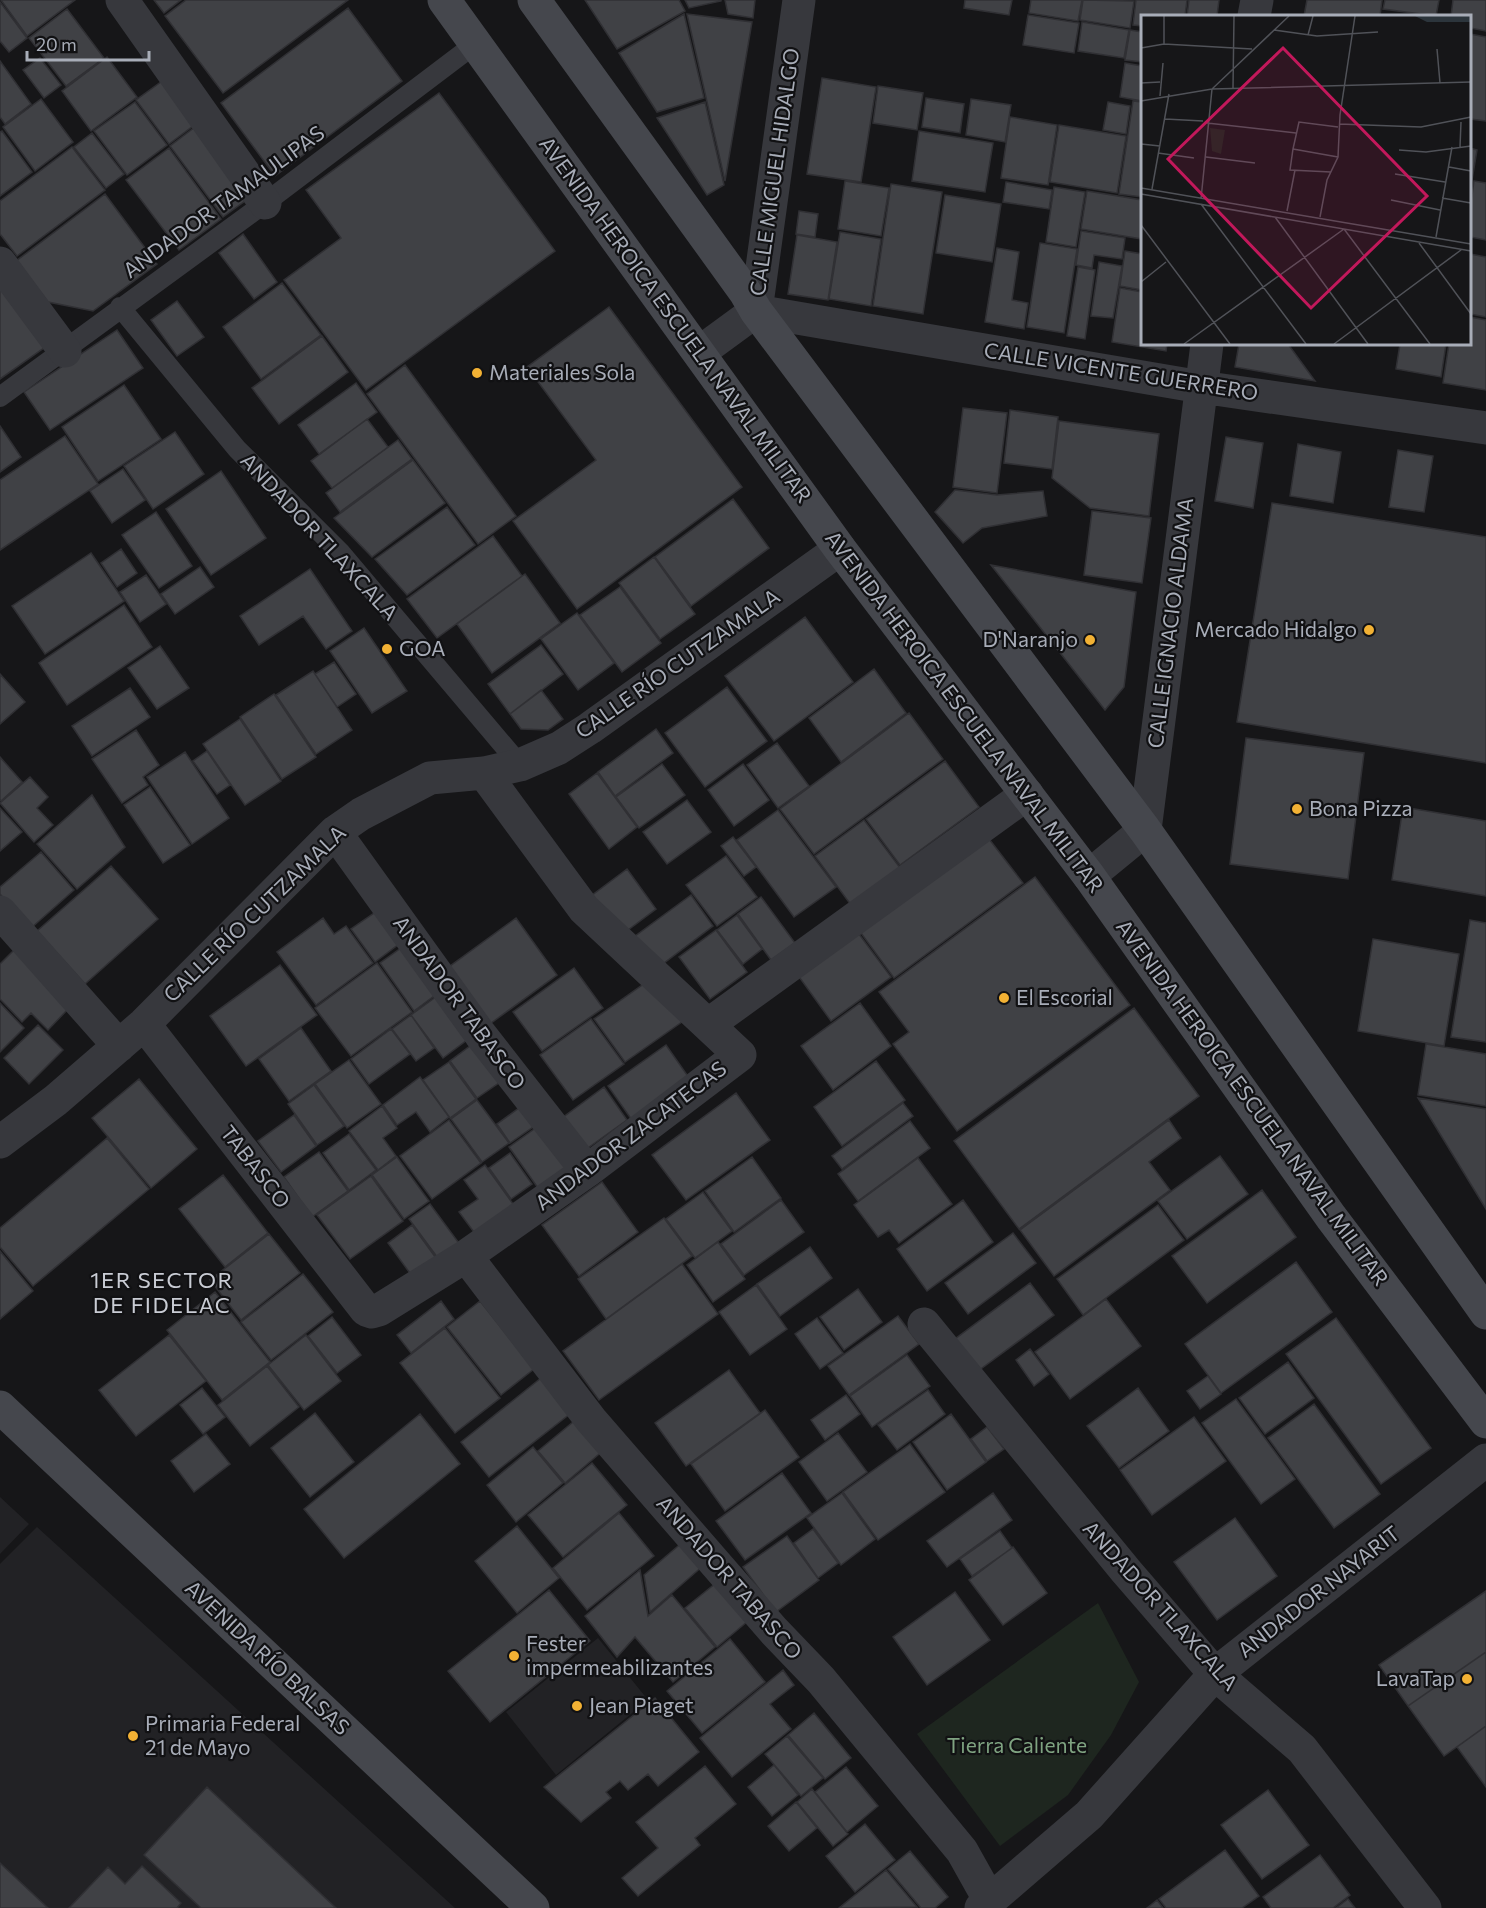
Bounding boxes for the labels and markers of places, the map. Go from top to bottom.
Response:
place label: Materiales Sola [489,359,635,384]
marker: Materiales Sola [470,366,484,380]
place label: Mercado Hidalgo [1194,616,1357,641]
marker: Mercado Hidalgo [1362,623,1376,637]
place label: D'Naranjo [982,626,1078,651]
marker: D'Naranjo [1083,633,1097,647]
place label: GOA [399,635,445,660]
marker: GOA [380,642,394,656]
place label: Bona Pizza [1309,795,1413,820]
marker: Bona Pizza [1290,802,1304,816]
place label: El Escorial [1016,984,1113,1009]
marker: El Escorial [997,991,1011,1005]
place label: Fester impermeabilizantes [526,1630,713,1679]
marker: Fester impermeabilizantes [507,1649,521,1663]
place label: LavaTap [1376,1665,1455,1690]
marker: LavaTap [1460,1672,1474,1686]
place label: Jean Piaget [589,1692,694,1717]
marker: Jean Piaget [570,1699,584,1713]
place label: Primaria Federal 21 de Mayo [145,1710,300,1759]
marker: Primaria Federal 21 de Mayo [126,1729,140,1743]

